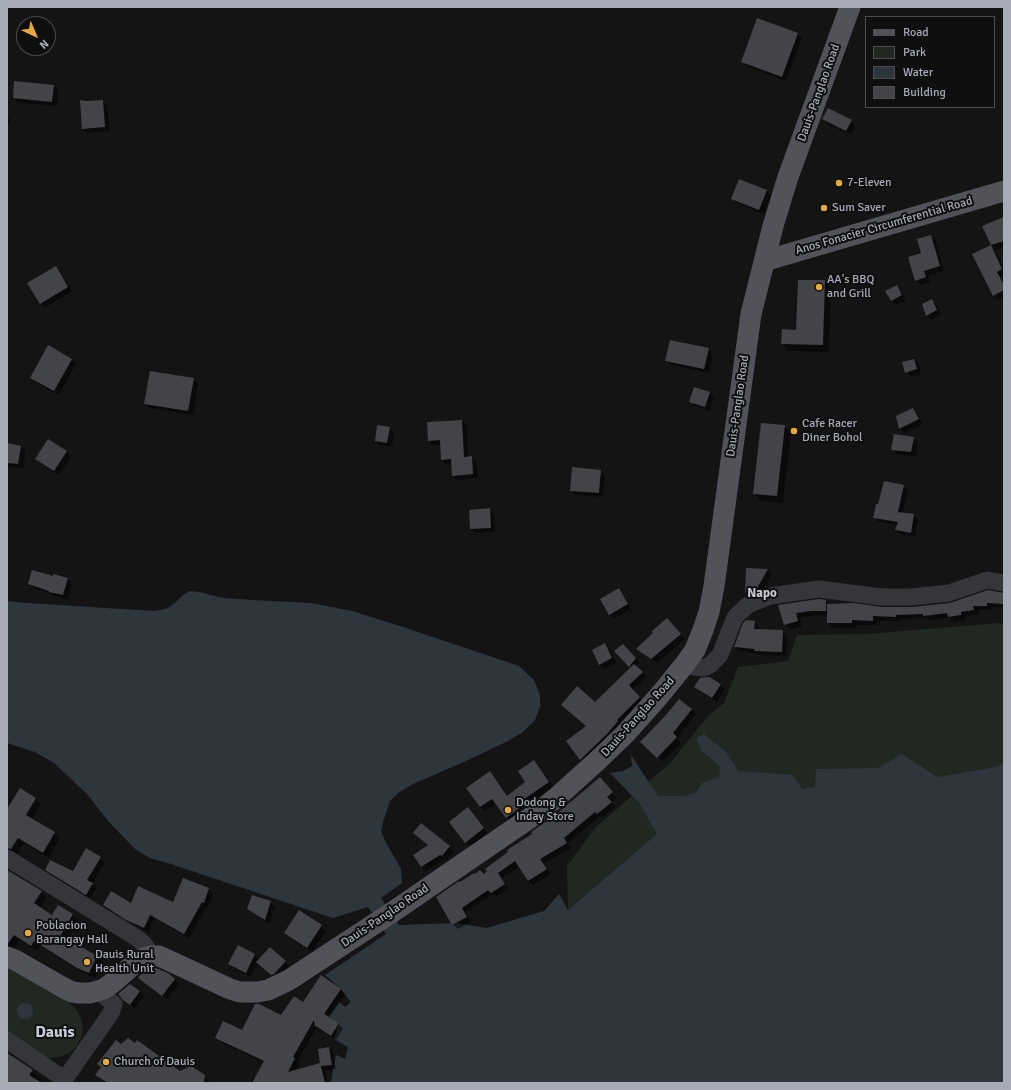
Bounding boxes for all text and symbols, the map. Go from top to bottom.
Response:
north arrow [16,16,56,56]
legend [865,16,995,108]
text: Road [903,25,929,40]
text: N [37,37,51,52]
street label: Dauis-Panglao Road [795,42,843,144]
text: Park [903,45,926,60]
text: Water [903,65,933,80]
text: Building [903,85,946,100]
place label: 7-Eleven [847,176,892,190]
marker: 7-Eleven [834,178,844,188]
street label: Anos Fonacier Circumferential Road [794,194,974,258]
place label: Sum Saver [832,201,886,215]
marker: Sum Saver [819,203,829,213]
place label: AA's BBQ and Grill [827,273,874,301]
marker: AA's BBQ and Grill [814,282,824,292]
street label: Dauis-Panglao Road [724,354,752,458]
place label: Cafe Racer Diner Bohol [802,417,862,445]
marker: Cafe Racer Diner Bohol [789,426,799,436]
district label: Napo [747,586,777,602]
street label: Dauis-Panglao Road [598,674,678,760]
place label: Dodong & Inday Store [516,796,574,824]
marker: Dodong & Inday Store [503,805,513,815]
street label: Dauis-Panglao Road [338,881,432,951]
place label: Poblacion Barangay Hall [36,919,108,947]
marker: Poblacion Barangay Hall [23,928,33,938]
place label: Dauis Rural Health Unit [95,948,154,976]
marker: Dauis Rural Health Unit [82,957,92,967]
district label: Dauis [35,1023,75,1043]
place label: Church of Dauis [114,1055,195,1069]
marker: Church of Dauis [101,1057,111,1067]

